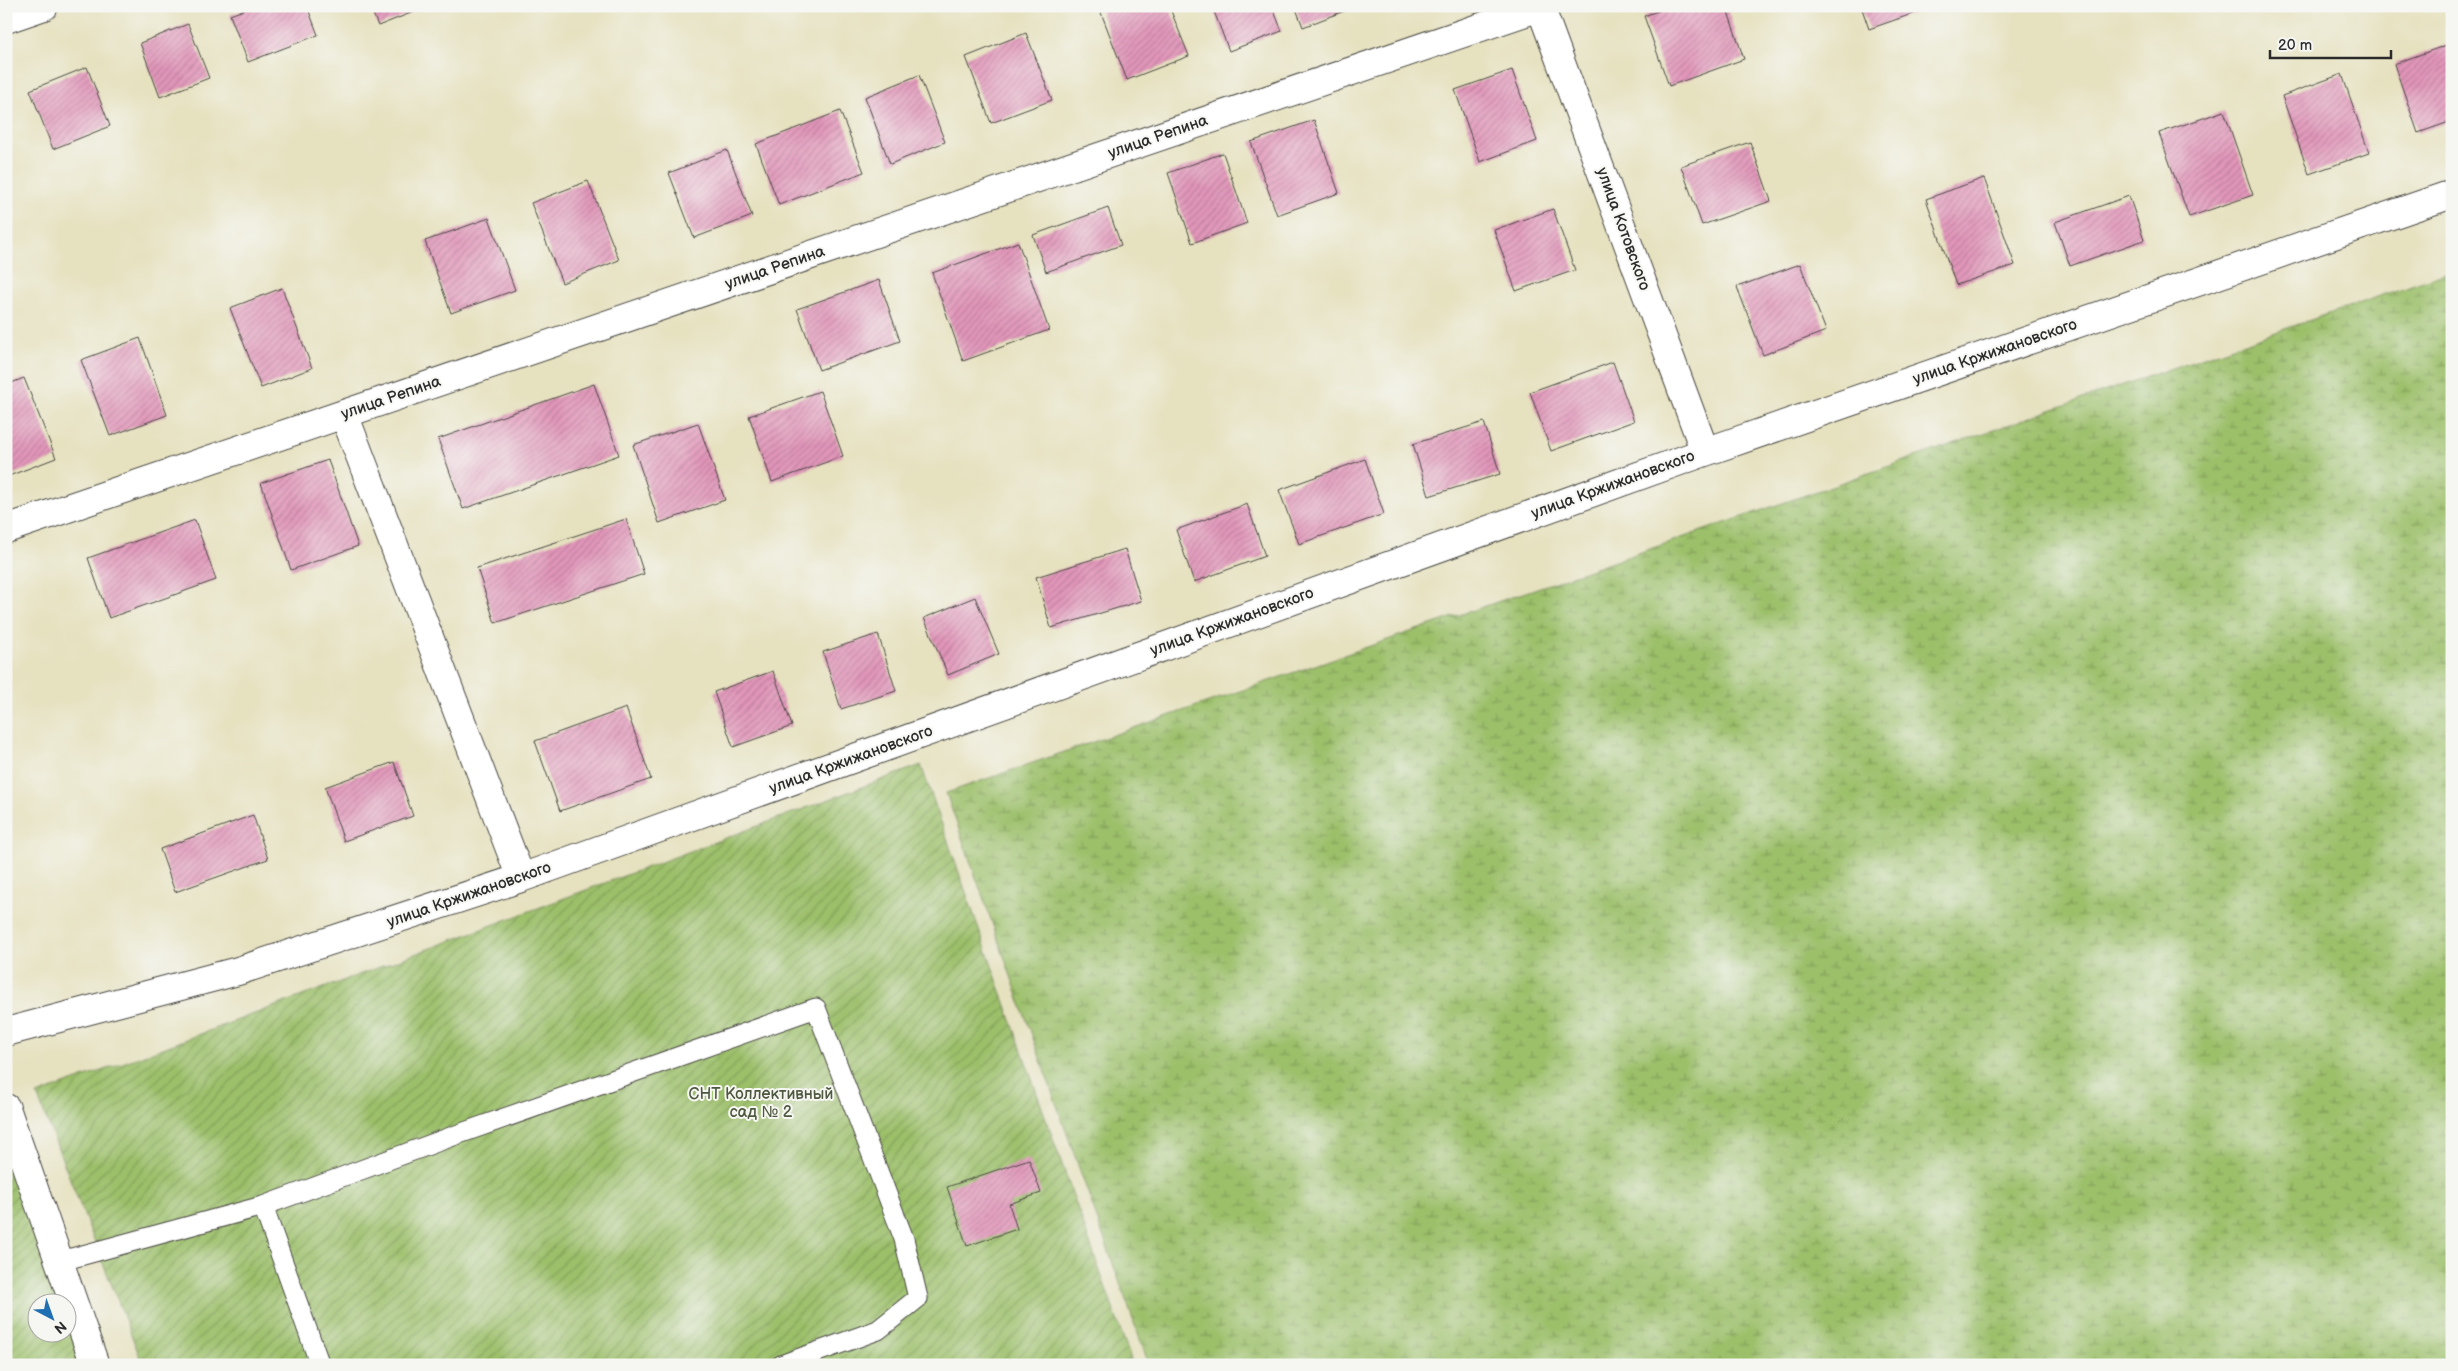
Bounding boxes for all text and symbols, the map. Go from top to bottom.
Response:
scale bar [2270,28,2392,60]
text: 20 m [2278,36,2312,55]
street label: улица Репина [1106,111,1211,163]
street label: улица Котовского [1592,165,1654,293]
street label: улица Репина [723,242,828,294]
street label: улица Кржижановского [1910,315,2080,389]
street label: улица Репина [339,372,444,424]
street label: улица Кржижановского [1529,447,1697,523]
street label: улица Кржижановского [1148,584,1316,660]
street label: улица Кржижановского [767,722,935,798]
street label: улица Кржижановского [384,858,554,932]
park label: СНТ Коллективный сад № 2 [689,1085,833,1122]
north arrow [28,1294,78,1344]
text: N [51,1318,70,1337]

